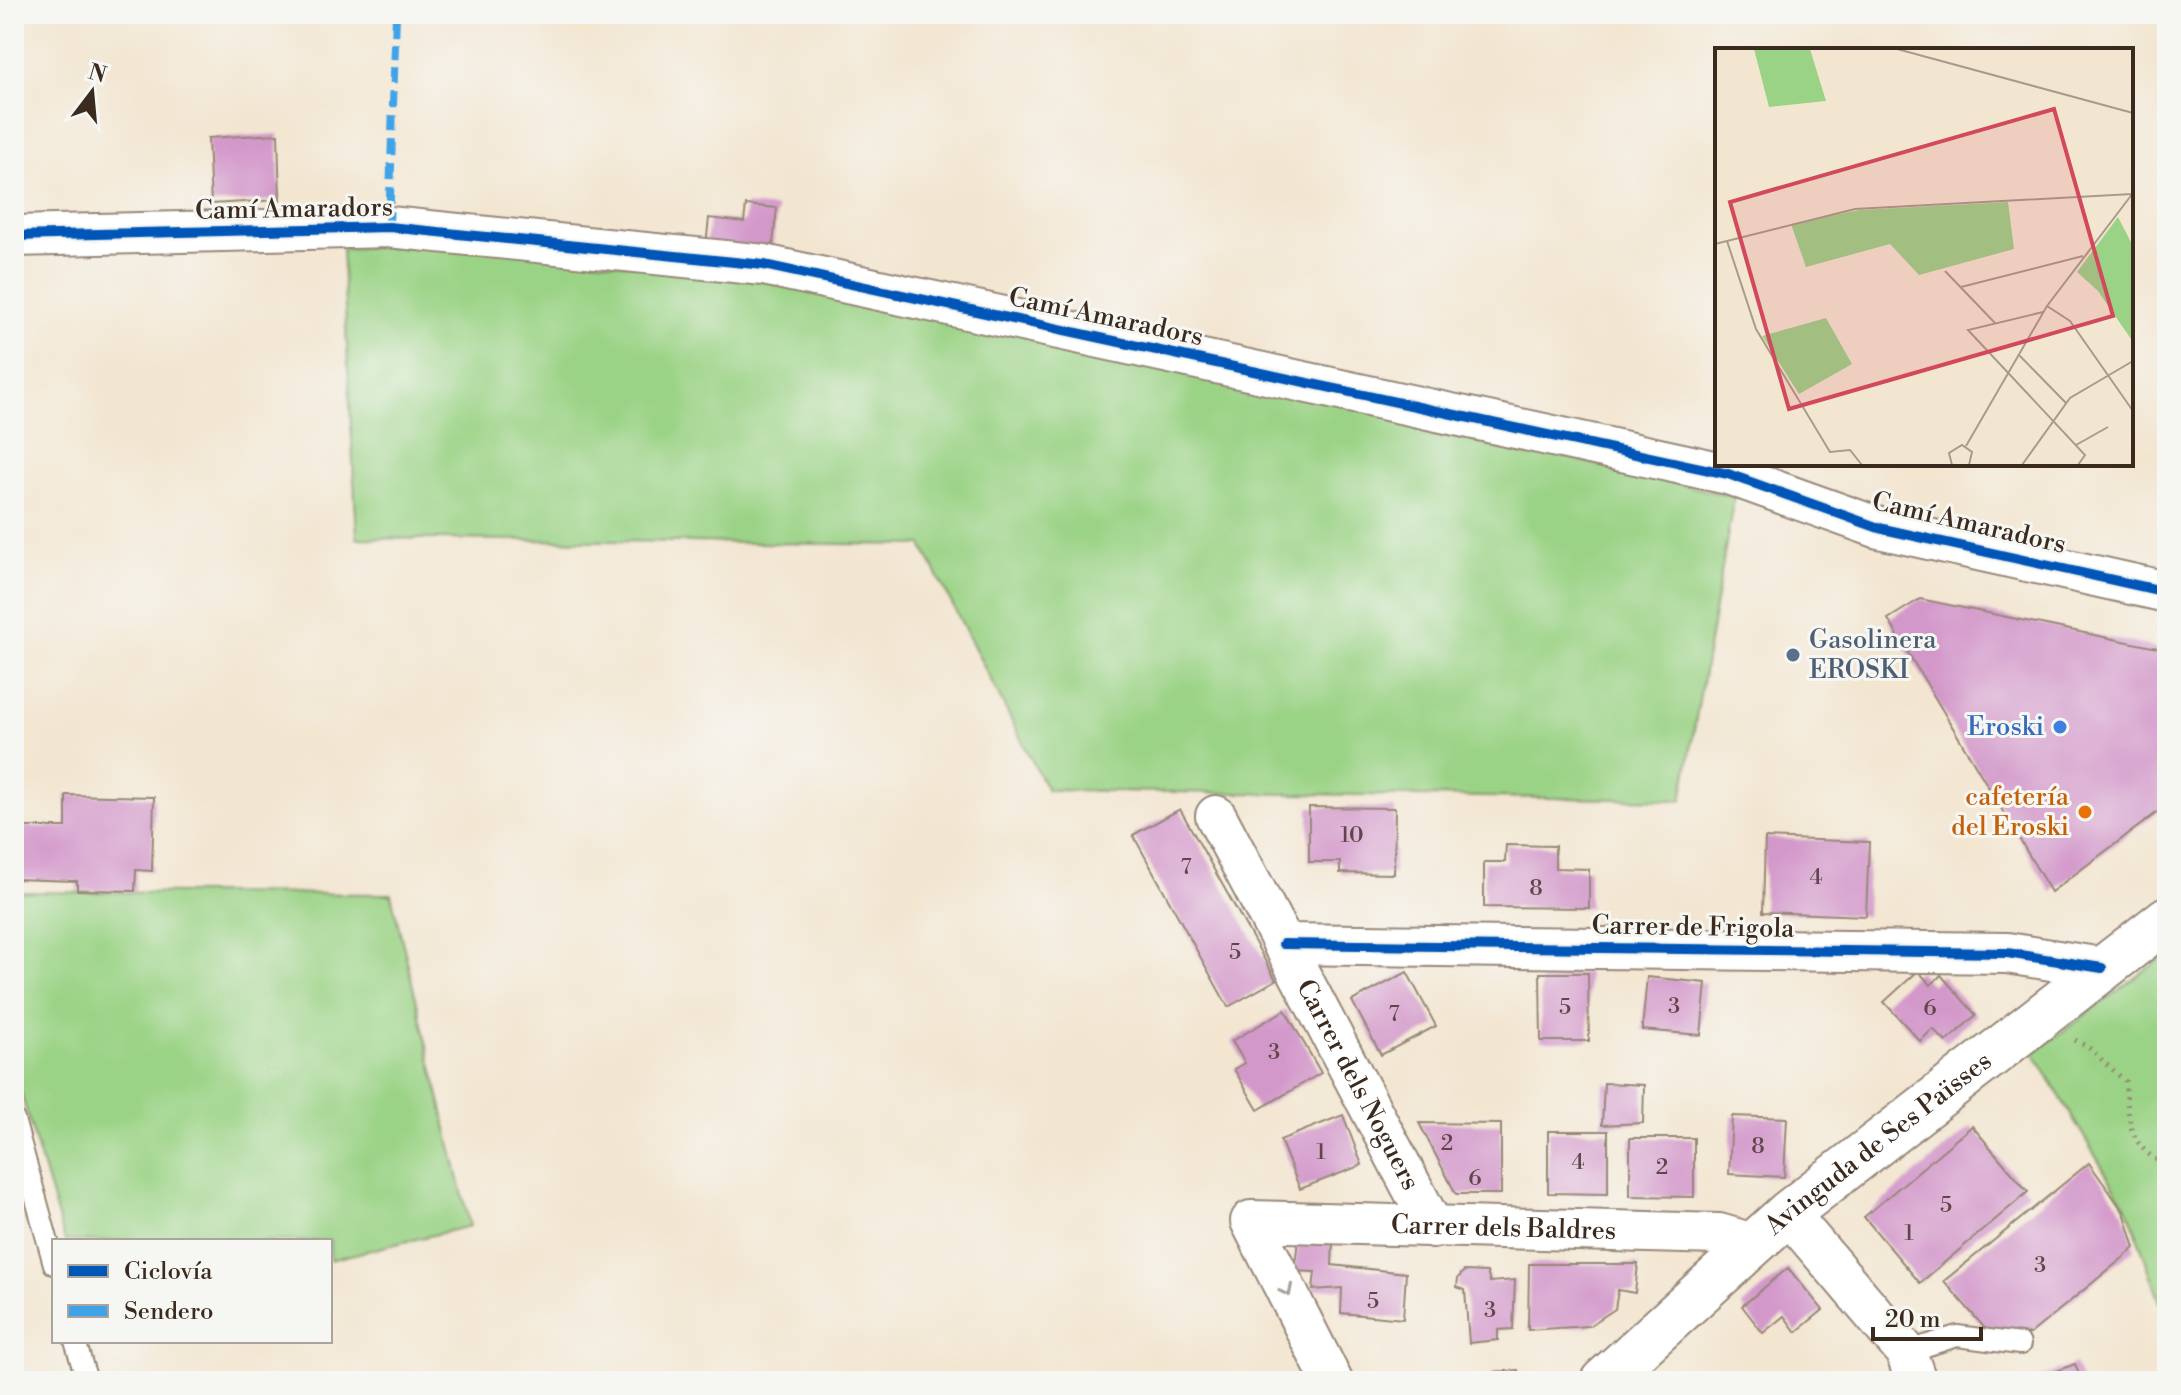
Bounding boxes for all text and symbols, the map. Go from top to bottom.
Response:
inset map [1715,48,2133,466]
north arrow [52,52,132,132]
text: N [85,59,110,90]
street label: Camí Amaradors [195,191,393,227]
street label: Camí Amaradors [1006,281,1206,353]
street label: Camí Amaradors [1869,485,2069,561]
place label: Gasolinera EROSKI [1809,624,1937,686]
marker: Gasolinera EROSKI [1784,646,1802,664]
place label: Eroski [1967,711,2044,743]
marker: Eroski [2051,718,2069,736]
place label: cafetería del Eroski [1951,781,2070,843]
marker: cafetería del Eroski [2076,803,2094,821]
house number: 10 [1340,822,1364,849]
house number: 7 [1180,854,1192,881]
house number: 4 [1809,864,1823,891]
house number: 8 [1529,875,1543,902]
street label: Carrer de Frigola [1591,909,1796,945]
house number: 5 [1229,939,1241,966]
street label: Carrer dels Noguers [1289,974,1427,1196]
house number: 3 [1668,993,1680,1020]
house number: 5 [1559,994,1571,1021]
house number: 6 [1923,995,1937,1022]
house number: 7 [1388,1001,1400,1028]
house number: 3 [1268,1039,1280,1066]
street label: Avinguda de Ses Païsses [1758,1045,1998,1243]
house number: 2 [1441,1130,1453,1157]
house number: 8 [1751,1133,1765,1160]
house number: 1 [1316,1139,1326,1166]
house number: 4 [1571,1149,1585,1176]
house number: 2 [1656,1154,1668,1181]
house number: 6 [1468,1165,1482,1192]
house number: 5 [1940,1192,1952,1219]
street label: Carrer dels Baldres [1390,1209,1617,1247]
house number: 1 [1904,1220,1914,1247]
legend [52,1239,332,1343]
house number: 3 [2034,1252,2046,1279]
text: Ciclovía [124,1257,213,1287]
one-way arrow [1277,1282,1292,1297]
house number: 5 [1367,1288,1379,1315]
scale bar [1873,1291,1981,1341]
text: Sendero [124,1297,214,1327]
house number: 3 [1484,1297,1496,1324]
text: 20 m [1885,1305,1941,1335]

